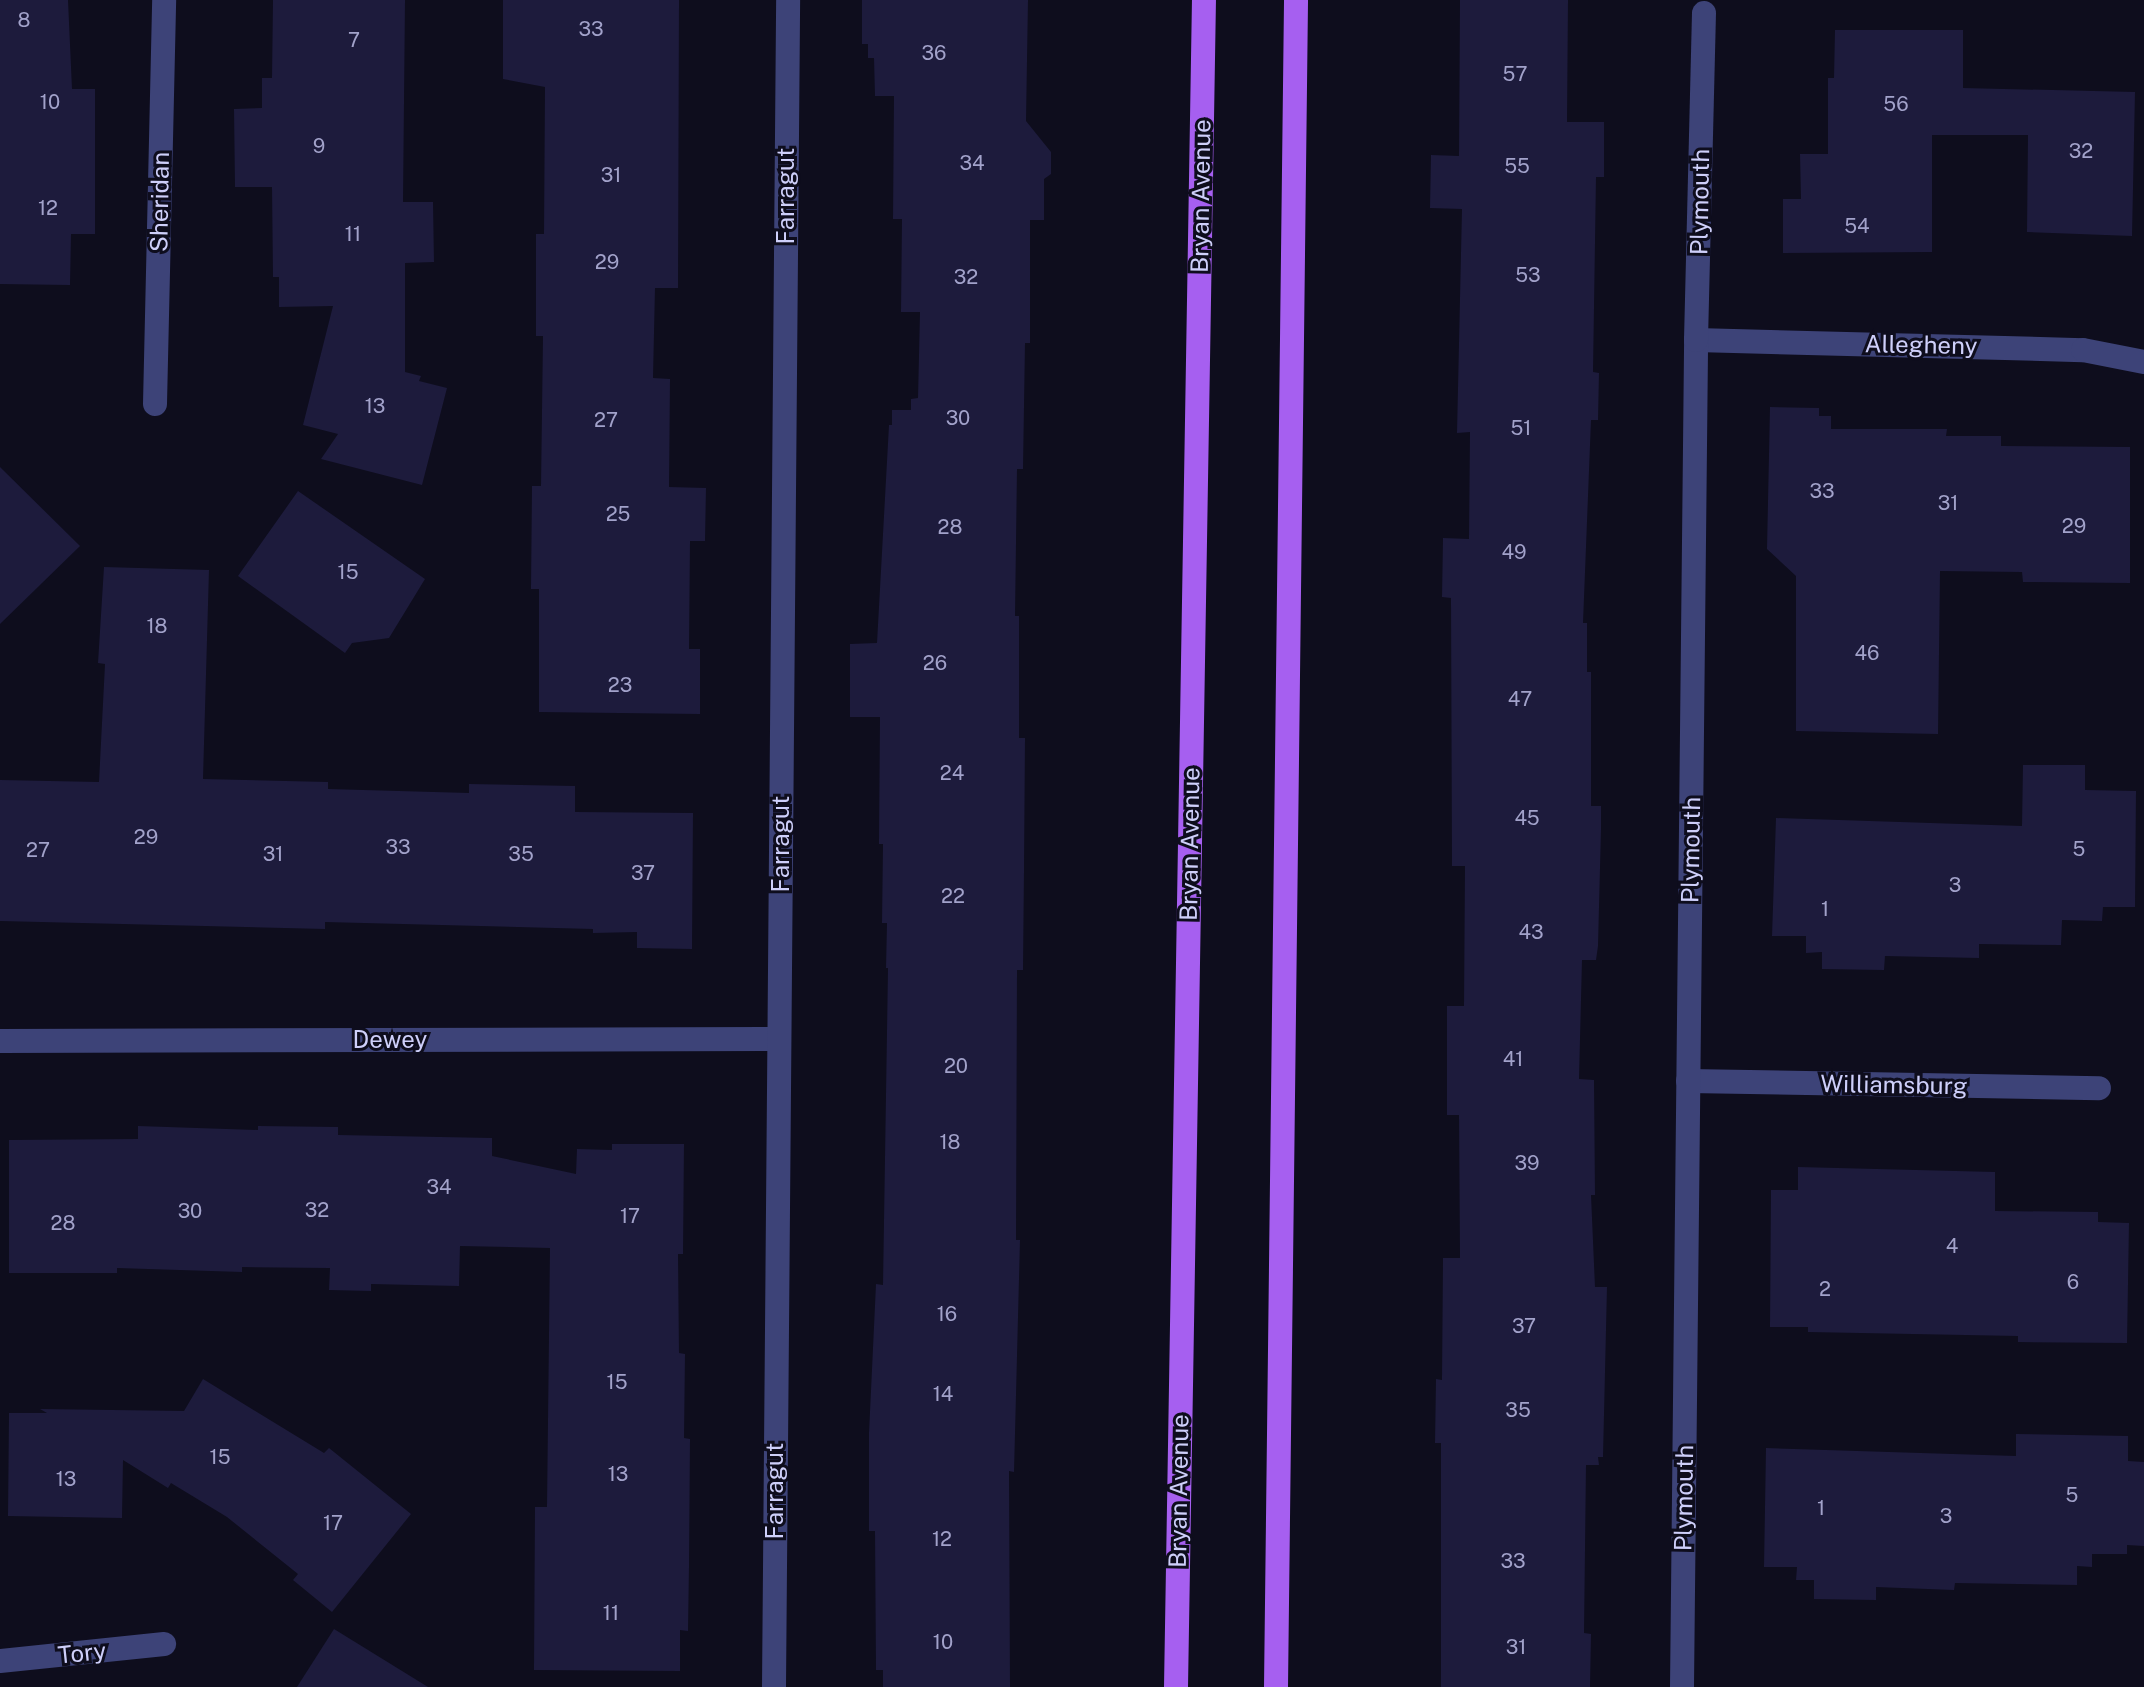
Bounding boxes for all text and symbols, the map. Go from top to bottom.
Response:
house number: 8 [18,8,30,32]
house number: 33 [578,17,604,41]
house number: 7 [348,28,360,52]
house number: 36 [922,41,946,65]
house number: 57 [1503,62,1527,86]
house number: 10 [40,90,60,114]
house number: 56 [1883,92,1909,116]
street label: Bryan Avenue [1185,119,1217,273]
house number: 9 [313,134,325,158]
house number: 32 [2069,139,2093,163]
street label: Farragut [772,148,800,244]
street label: Plymouth [1685,149,1715,255]
house number: 34 [959,151,985,175]
street label: Sheridan [145,152,175,252]
house number: 55 [1504,154,1530,178]
house number: 31 [601,163,621,187]
house number: 12 [38,196,58,220]
house number: 54 [1844,214,1870,238]
house number: 11 [345,222,361,246]
house number: 29 [595,250,619,274]
house number: 53 [1515,263,1541,287]
house number: 32 [954,265,978,289]
street label: Allegheny [1864,330,1978,360]
house number: 13 [365,394,385,418]
house number: 30 [946,406,970,430]
house number: 27 [594,408,618,432]
house number: 51 [1511,416,1531,440]
house number: 33 [1809,479,1835,503]
house number: 31 [1938,491,1958,515]
house number: 25 [606,502,630,526]
house number: 29 [2062,514,2086,538]
house number: 28 [938,515,962,539]
house number: 49 [1501,540,1527,564]
house number: 15 [338,560,358,584]
house number: 18 [146,614,168,638]
house number: 46 [1854,641,1880,665]
house number: 26 [923,651,947,675]
house number: 23 [608,673,632,697]
house number: 47 [1508,687,1532,711]
house number: 24 [940,761,964,785]
street label: Bryan Avenue [1174,767,1206,921]
street label: Farragut [767,796,795,892]
street label: Plymouth [1676,797,1706,903]
house number: 45 [1514,806,1540,830]
house number: 29 [134,825,158,849]
house number: 33 [385,835,411,859]
house number: 5 [2073,837,2085,861]
house number: 27 [26,838,50,862]
house number: 31 [263,842,283,866]
house number: 35 [508,842,534,866]
house number: 37 [631,861,655,885]
house number: 3 [1949,873,1961,897]
house number: 22 [941,884,965,908]
house number: 1 [1821,897,1829,921]
house number: 43 [1518,920,1544,944]
street label: Dewey [353,1026,427,1054]
house number: 41 [1503,1047,1523,1071]
house number: 20 [944,1054,968,1078]
street label: Williamsburg [1820,1069,1968,1101]
house number: 18 [939,1130,961,1154]
house number: 39 [1515,1151,1539,1175]
house number: 34 [426,1175,452,1199]
house number: 32 [305,1198,329,1222]
house number: 30 [178,1199,202,1223]
house number: 17 [620,1204,640,1228]
house number: 28 [51,1211,75,1235]
house number: 4 [1946,1234,1958,1258]
house number: 6 [2067,1270,2079,1294]
house number: 2 [1819,1277,1831,1301]
house number: 16 [937,1302,957,1326]
house number: 37 [1512,1314,1536,1338]
house number: 15 [607,1370,627,1394]
house number: 14 [933,1382,953,1406]
house number: 35 [1505,1398,1531,1422]
street label: Bryan Avenue [1163,1414,1195,1568]
street label: Farragut [761,1443,789,1539]
house number: 15 [210,1445,230,1469]
street label: Plymouth [1669,1445,1699,1551]
house number: 13 [608,1462,628,1486]
house number: 13 [56,1467,76,1491]
house number: 5 [2066,1483,2078,1507]
house number: 1 [1817,1496,1825,1520]
house number: 3 [1940,1504,1952,1528]
house number: 17 [323,1511,343,1535]
house number: 12 [932,1527,952,1551]
house number: 33 [1500,1549,1526,1573]
house number: 11 [603,1601,619,1625]
house number: 10 [933,1630,953,1654]
house number: 31 [1506,1635,1526,1659]
street label: Tory [56,1636,108,1670]

